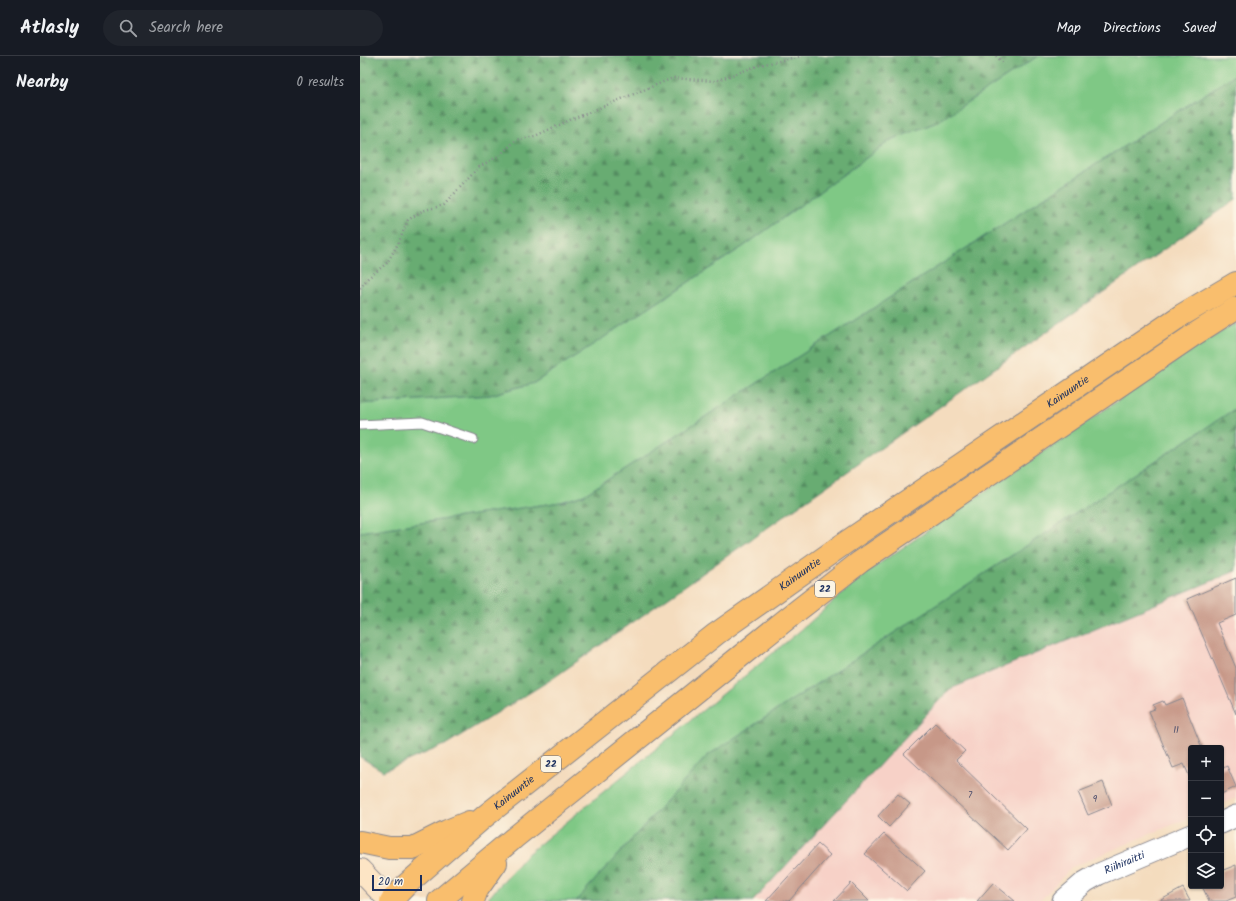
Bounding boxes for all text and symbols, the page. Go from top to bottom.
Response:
search box [103,10,383,46]
text: Atlasly [20,13,79,43]
text: Search here [149,16,223,40]
icon: search [117,17,139,39]
text: Map [1056,17,1081,39]
text: Directions [1103,17,1161,39]
text: Saved [1183,17,1216,39]
text: Nearby [16,69,68,96]
text: 0 results [297,72,344,93]
street label: Kainuuntie [1043,371,1093,413]
street label: Kainuuntie [775,553,825,596]
road number: 22 [815,581,835,597]
house number: 11 [1173,723,1179,738]
map controls [1188,745,1224,889]
button: + [1188,745,1224,781]
road number: 22 [541,756,561,772]
street label: Kainuuntie [490,771,539,815]
button: − [1188,781,1224,817]
house number: 7 [968,788,973,803]
house number: 9 [1093,792,1098,807]
button: locate [1188,817,1224,853]
street label: Riihiraitti [1101,846,1148,880]
button: layers [1188,853,1224,889]
scale bar [372,873,422,892]
text: 20 m [378,873,403,891]

